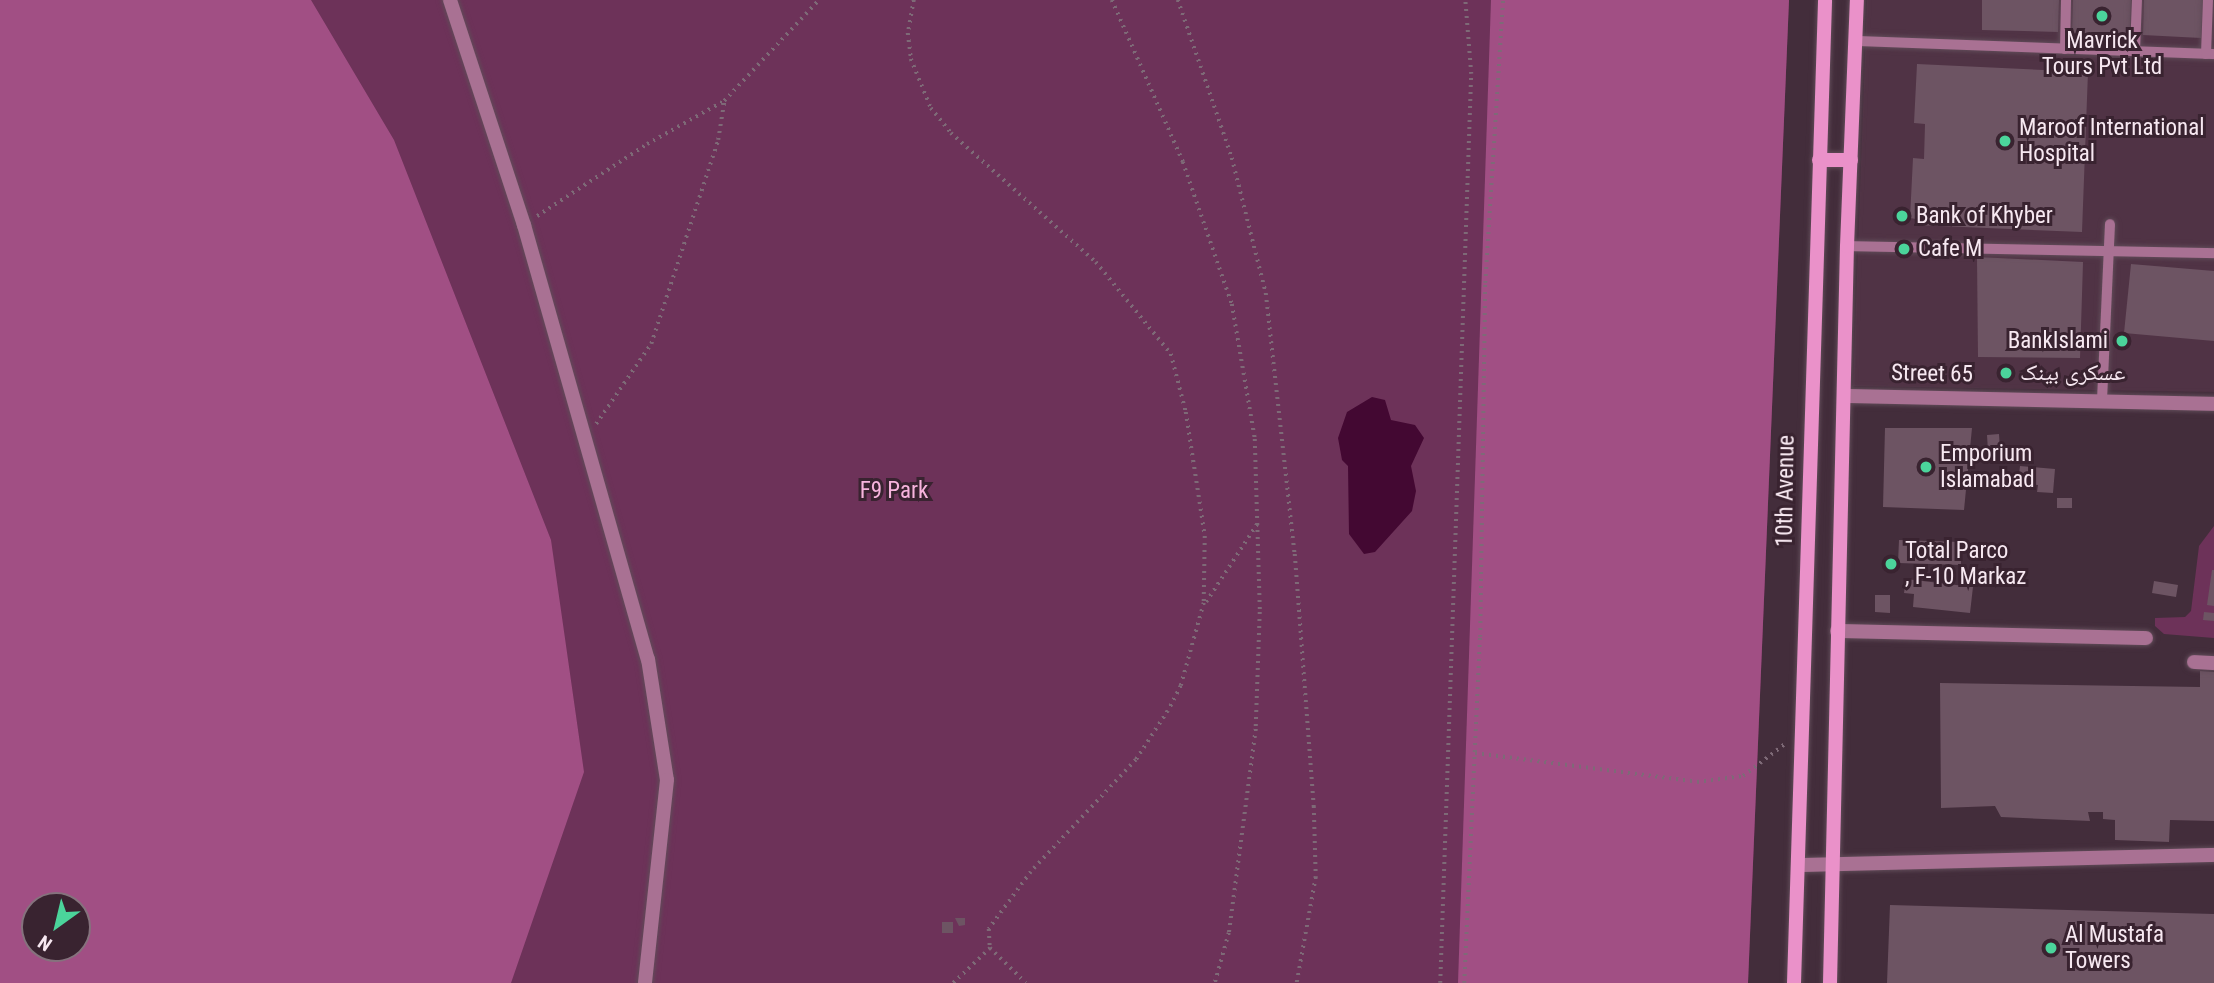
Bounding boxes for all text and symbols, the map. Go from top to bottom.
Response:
marker: Mavrick Tours Pvt Ltd [2094,8,2110,24]
place label: Mavrick Tours Pvt Ltd [2042,27,2162,81]
place label: Maroof International Hospital [2019,114,2205,168]
marker: Maroof International Hospital [1997,133,2013,149]
place label: Bank of Khyber [1916,202,2053,230]
marker: Bank of Khyber [1894,208,1910,224]
place label: Cafe M [1918,235,1982,263]
marker: Cafe M [1896,241,1912,257]
place label: BankIslami [2008,327,2108,355]
marker: BankIslami [2114,333,2130,349]
street label: Street 65 [1891,359,1973,389]
place label: عسکری بینک [2020,359,2125,387]
marker: عسکری بینک [1998,365,2014,381]
street label: 10th Avenue [1771,435,1801,547]
place label: Emporium Islamabad [1940,440,2035,494]
marker: Emporium Islamabad [1918,459,1934,475]
park label: F9 Park [860,477,928,505]
place label: Total Parco , F-10 Markaz [1905,537,2026,591]
marker: Total Parco , F-10 Markaz [1883,556,1899,572]
north arrow [21,892,91,962]
place label: Al Mustafa Towers [2065,921,2164,975]
text: N [34,930,56,956]
marker: Al Mustafa Towers [2043,940,2059,956]

